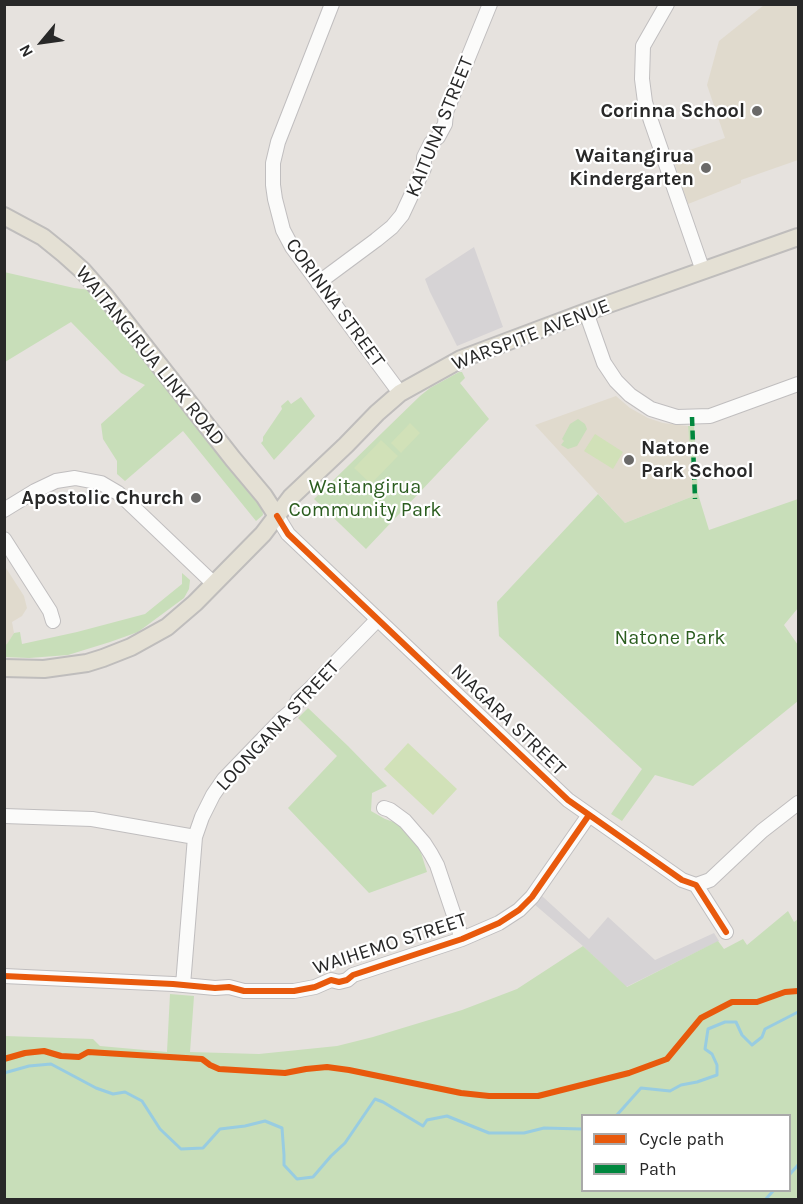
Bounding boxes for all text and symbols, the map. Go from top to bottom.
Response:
north arrow [12,12,72,72]
text: N [15,41,37,61]
street label: KAITUNA STREET [401,53,479,201]
place label: Corinna School [600,99,745,123]
marker: Corinna School [750,104,764,118]
place label: Waitangirua Kindergarten [569,144,694,191]
marker: Waitangirua Kindergarten [699,161,713,175]
street label: CORINNA STREET [280,234,390,372]
street label: WAITANGIRUA LINK ROAD [70,261,230,451]
street label: WARSPITE AVENUE [449,294,613,376]
place label: Natone Park School [641,436,754,483]
marker: Natone Park School [622,453,636,467]
park label: Waitangirua Community Park [289,475,441,522]
place label: Apostolic Church [21,486,184,510]
marker: Apostolic Church [189,491,203,505]
park label: Natone Park [615,626,725,650]
street label: LOONGANA STREET [211,656,345,796]
street label: NIAGARA STREET [446,659,570,781]
street label: WAIHEMO STREET [310,908,470,980]
legend [581,1114,791,1192]
text: Cycle path [639,1128,724,1150]
text: Path [639,1158,677,1180]

